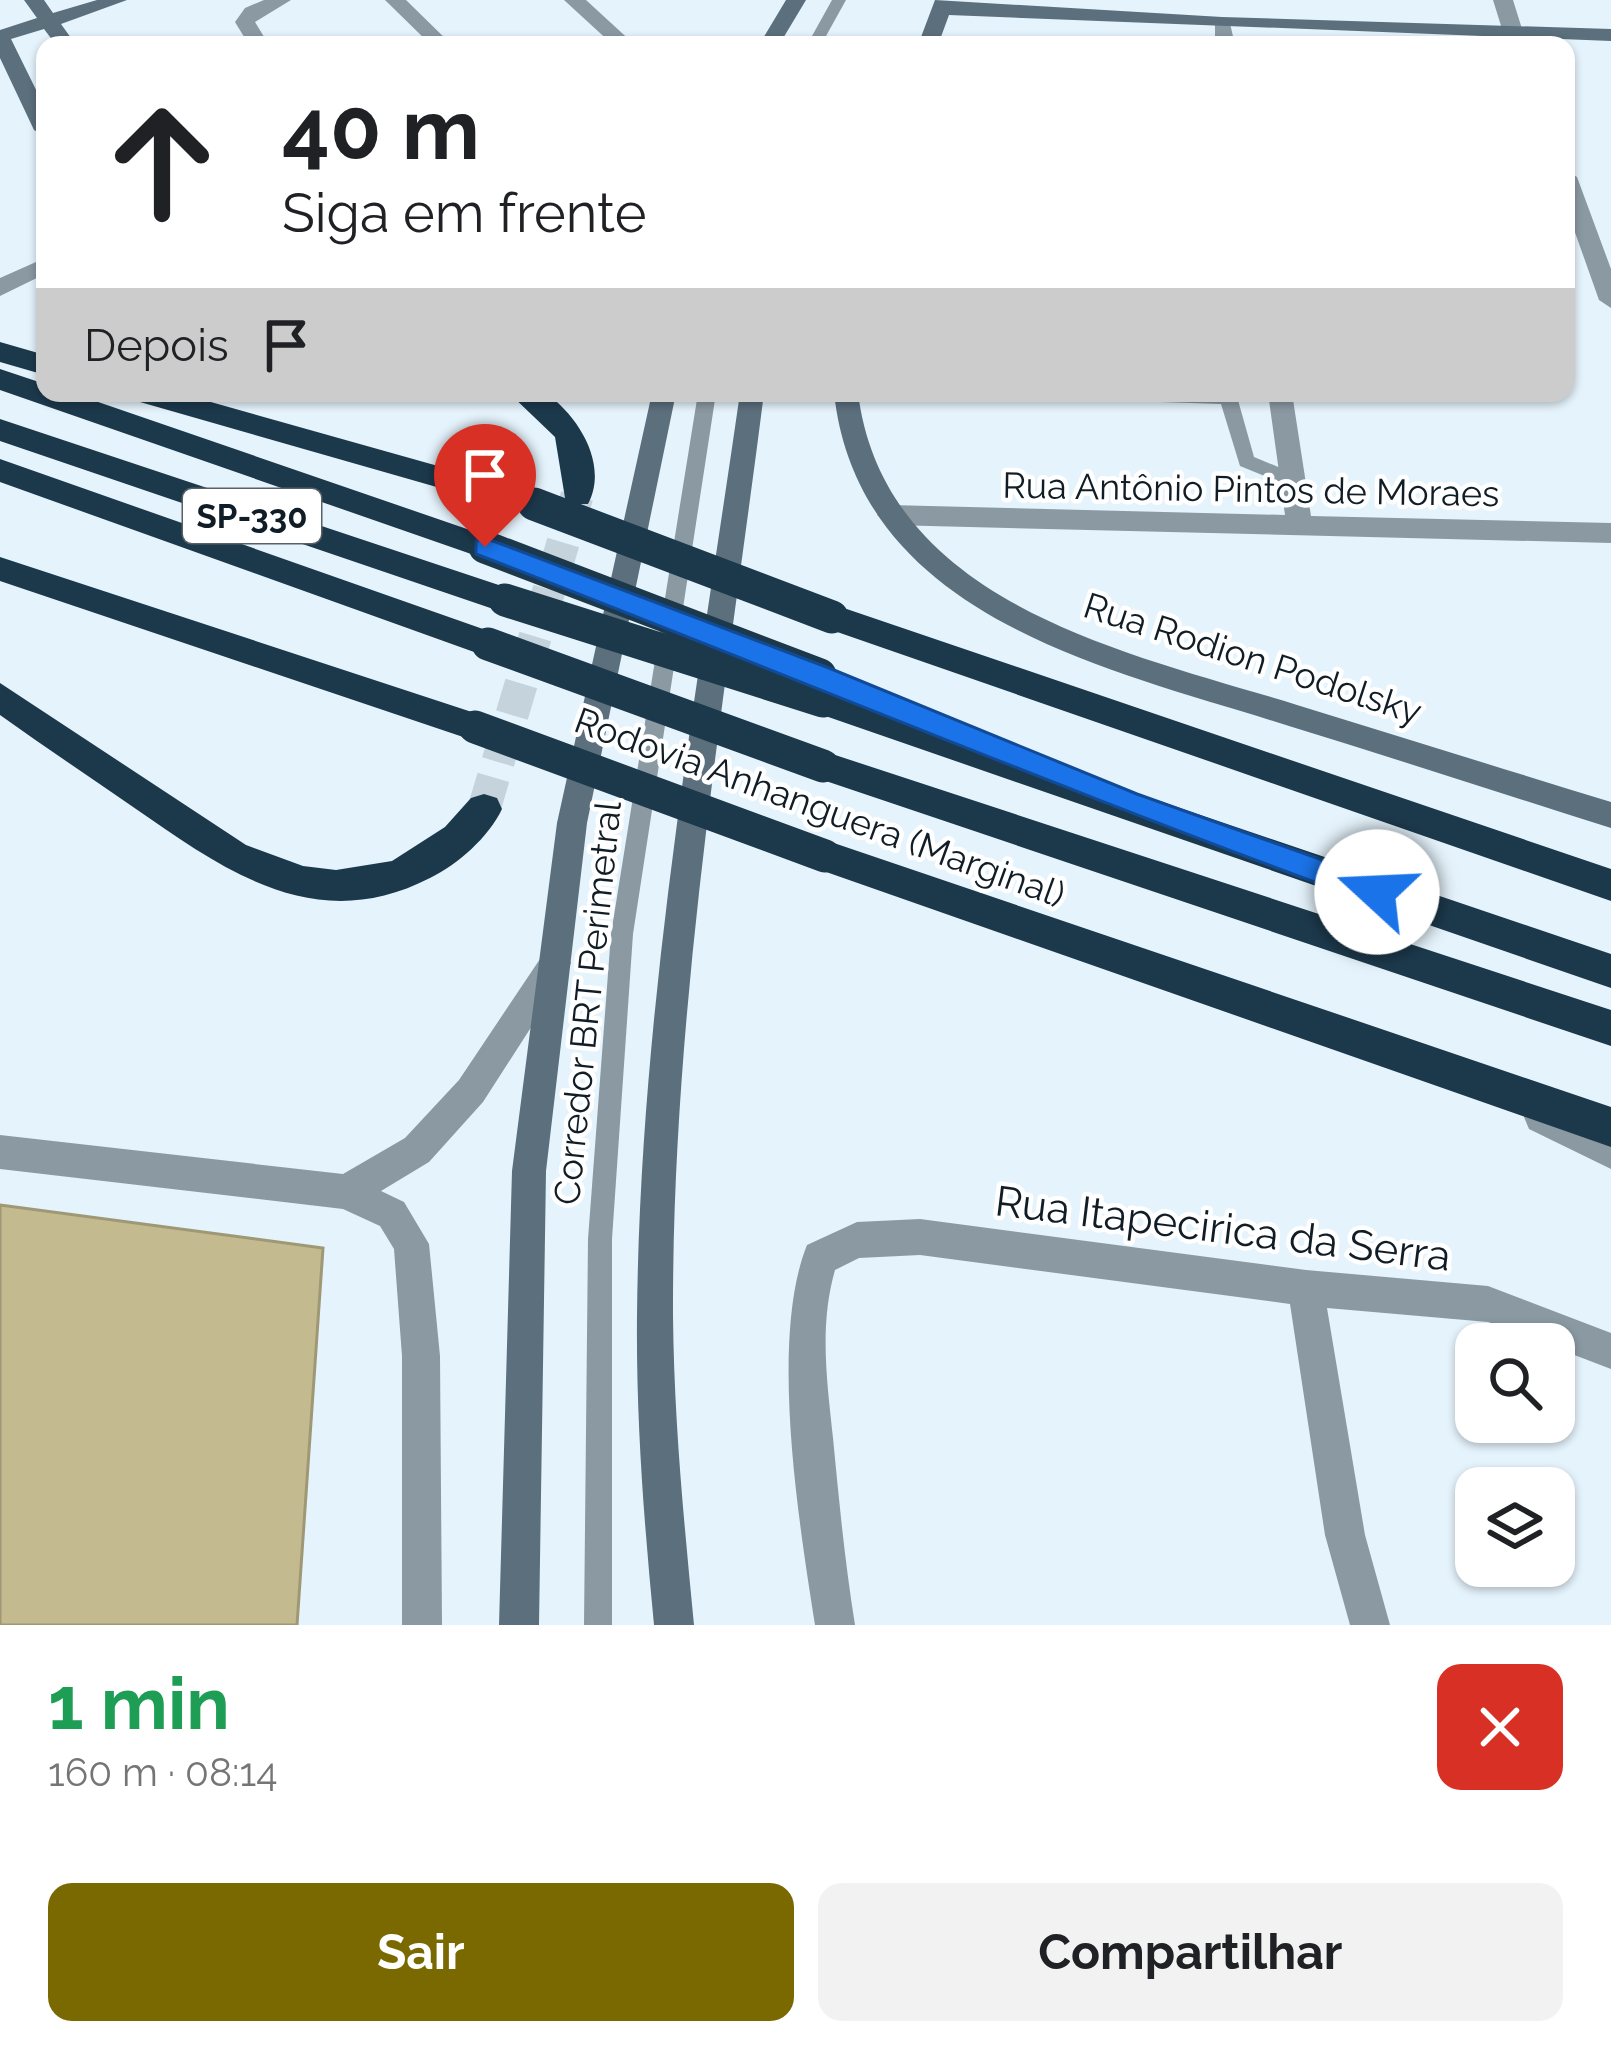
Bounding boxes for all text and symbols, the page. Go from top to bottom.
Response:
text: 40 m [282,80,480,179]
icon: ahead [84,84,240,240]
text: Siga em frente [282,181,646,245]
icon: arrive [253,312,319,378]
text: Depois [84,319,229,372]
pin [434,424,536,547]
icon: arrive [452,442,518,508]
street label: Rua Antônio Pintos de Moraes [1002,464,1500,514]
road number: SP-330 [183,489,321,543]
street label: Rua Rodion Podolsky [1079,584,1427,732]
street label: Rodovia Anhanguera (Marginal) [569,699,1071,915]
street label: Corredor BRT Perimetral [545,799,629,1207]
position arrow [1314,829,1440,955]
street label: Rua Itapecirica da Serra [992,1176,1453,1281]
map controls [1455,1323,1575,1587]
button: search [1455,1323,1575,1443]
button: layers [1455,1467,1575,1587]
text: 1 min [48,1661,230,1746]
button: close [1437,1664,1563,1790]
text: 160 m · 08:14 [48,1749,277,1795]
button: Sair [48,1883,794,2021]
button: Compartilhar [818,1883,1563,2021]

